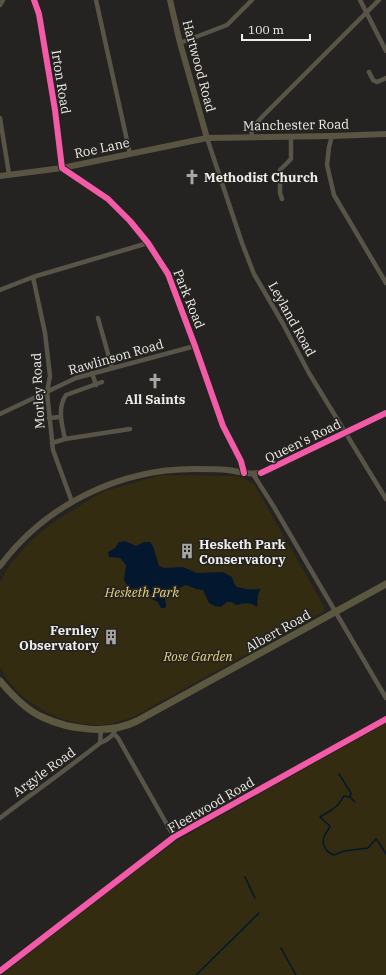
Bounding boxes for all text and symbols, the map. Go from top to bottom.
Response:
scale bar [242,16,310,42]
street label: Hartwood Road [179,18,219,114]
text: 100 m [248,22,284,37]
street label: Irton Road [48,49,74,115]
street label: Manchester Road [243,116,349,134]
street label: Roe Lane [73,134,131,162]
church icon: Methodist Church [183,168,201,186]
place label: Methodist Church [204,169,319,186]
street label: Park Road [169,267,209,331]
street label: Leyland Road [264,279,320,359]
street label: Rawlinson Road [66,335,166,379]
street label: Morley Road [28,352,48,429]
church icon: All Saints [146,372,164,390]
place label: All Saints [125,391,186,408]
street label: Queen's Road [262,415,344,467]
place label: Hesketh Park Conservatory [199,536,287,568]
building icon: Hesketh Park Conservatory [178,542,196,560]
park label: Hesketh Park [104,584,179,601]
street label: Albert Road [242,606,314,656]
place label: Fernley Observatory [19,622,100,654]
building icon: Fernley Observatory [102,628,120,646]
park label: Rose Garden [162,648,233,665]
street label: Argyle Road [9,743,79,801]
street label: Fleetwood Road [165,773,258,837]

